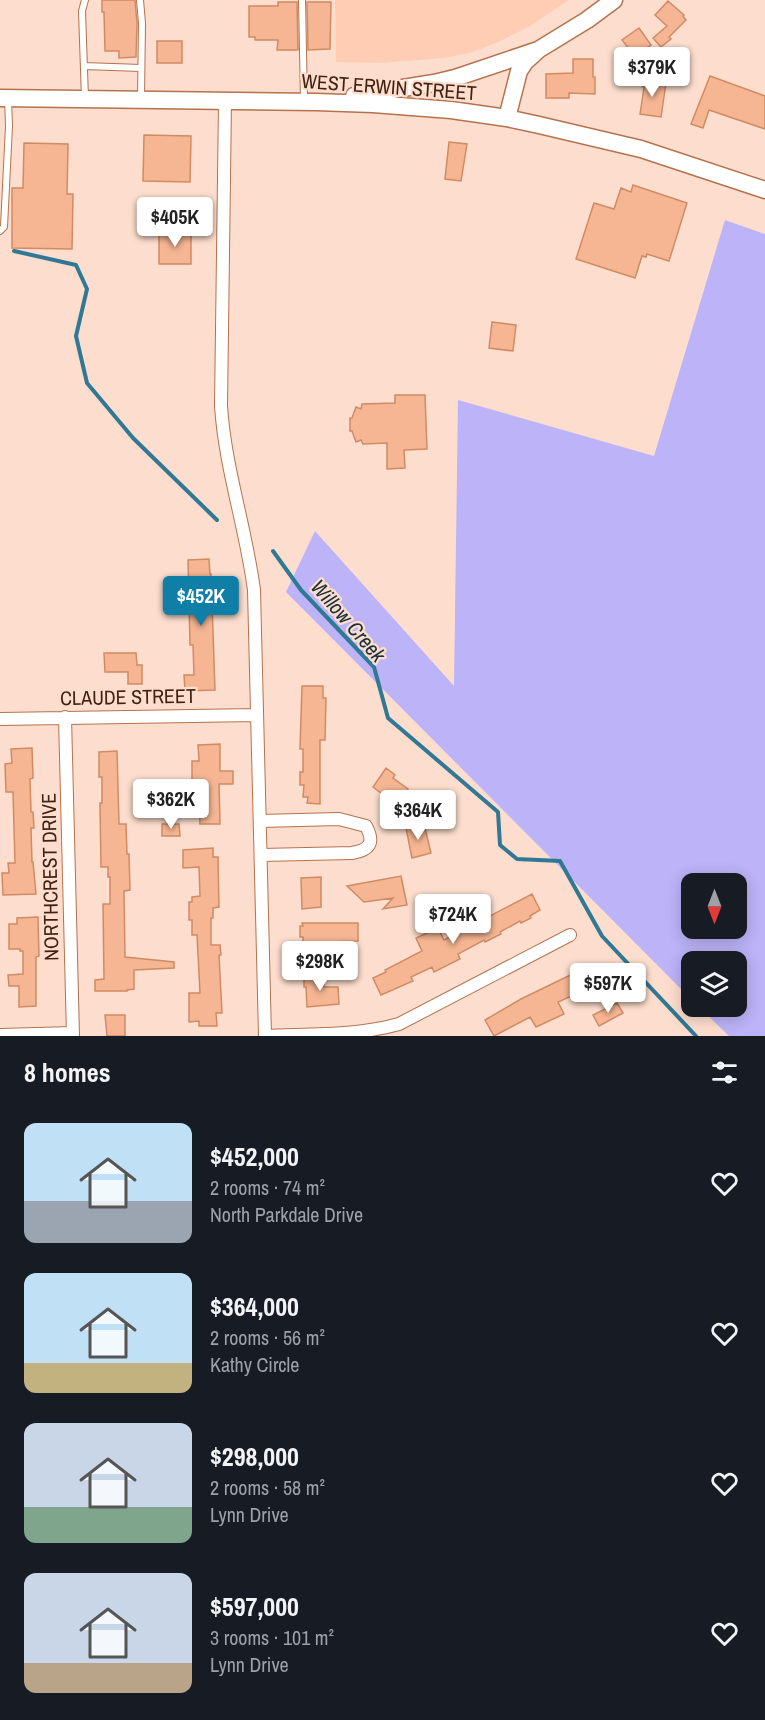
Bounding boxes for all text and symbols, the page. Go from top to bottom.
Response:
pin: $379K [610,47,694,98]
text: $379K [628,53,676,80]
street label: WEST ERWIN STREET [301,67,477,106]
pin: $405K [133,197,217,248]
text: $405K [151,203,199,230]
water label: Willow Creek [304,573,393,669]
pin: $452K [159,576,243,627]
text: $452K [177,582,225,609]
street label: CLAUDE STREET [60,682,196,711]
pin: $362K [129,779,213,830]
text: $362K [147,785,195,812]
pin: $364K [376,790,460,841]
street label: NORTHCREST DRIVE [35,793,64,961]
text: $364K [394,796,442,823]
north arrow [681,873,747,939]
map controls [681,873,747,1017]
pin: $724K [411,894,495,945]
text: $724K [429,900,477,927]
pin: $298K [278,941,362,992]
text: $298K [296,947,344,974]
button: layers [681,951,747,1017]
pin: $597K [566,963,650,1014]
text: $597K [584,969,632,996]
text: 8 homes [24,1055,111,1090]
icon: filters [708,1056,741,1089]
text: $452,000 [210,1139,299,1174]
icon: home [72,1147,144,1219]
icon: heart [708,1167,741,1200]
text: 2 rooms · 74 m² [210,1174,325,1201]
text: North Parkdale Drive [210,1201,363,1228]
text: $364,000 [210,1289,299,1324]
icon: home [72,1297,144,1369]
icon: heart [708,1317,741,1350]
text: 2 rooms · 56 m² [210,1324,325,1351]
text: Kathy Circle [210,1351,299,1378]
text: $298,000 [210,1439,299,1474]
icon: home [72,1447,144,1519]
icon: heart [708,1467,741,1500]
text: 2 rooms · 58 m² [210,1474,325,1501]
text: Lynn Drive [210,1501,289,1528]
text: $597,000 [210,1589,299,1624]
icon: home [72,1597,144,1669]
icon: heart [708,1617,741,1650]
text: 3 rooms · 101 m² [210,1624,334,1651]
text: Lynn Drive [210,1651,289,1678]

